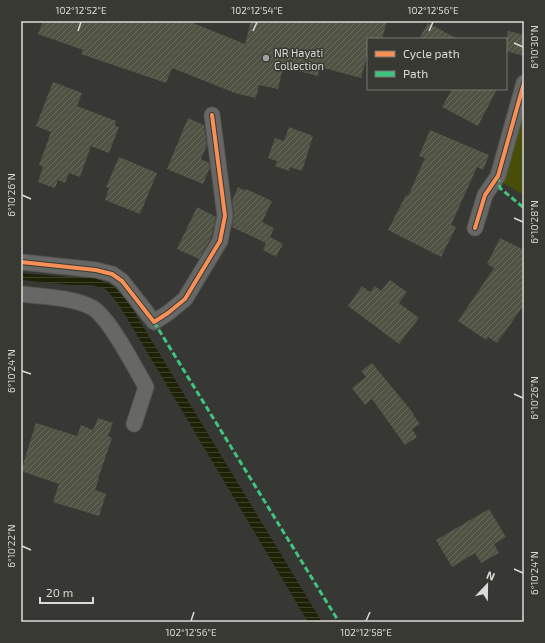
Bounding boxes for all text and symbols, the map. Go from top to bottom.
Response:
text: 102°12'52"E [55,4,107,16]
text: 102°12'54"E [231,4,283,16]
text: 102°12'56"E [407,4,459,16]
text: 6°10'30"N [528,25,540,69]
legend [367,38,507,90]
place label: NR Hayati Collection [274,46,324,72]
text: Cycle path [403,46,460,60]
marker: NR Hayati Collection [261,53,271,63]
text: Path [403,66,428,80]
text: 6°10'26"N [5,173,17,217]
text: 6°10'28"N [528,200,540,244]
text: 6°10'24"N [5,349,17,393]
text: 6°10'26"N [528,376,540,420]
text: 6°10'22"N [5,524,17,568]
text: 6°10'24"N [528,551,540,595]
north arrow [467,565,507,605]
text: N [485,568,497,583]
scale bar [40,579,93,605]
text: 20 m [46,585,73,599]
text: 102°12'56"E [165,626,217,638]
text: 102°12'58"E [340,626,392,638]

